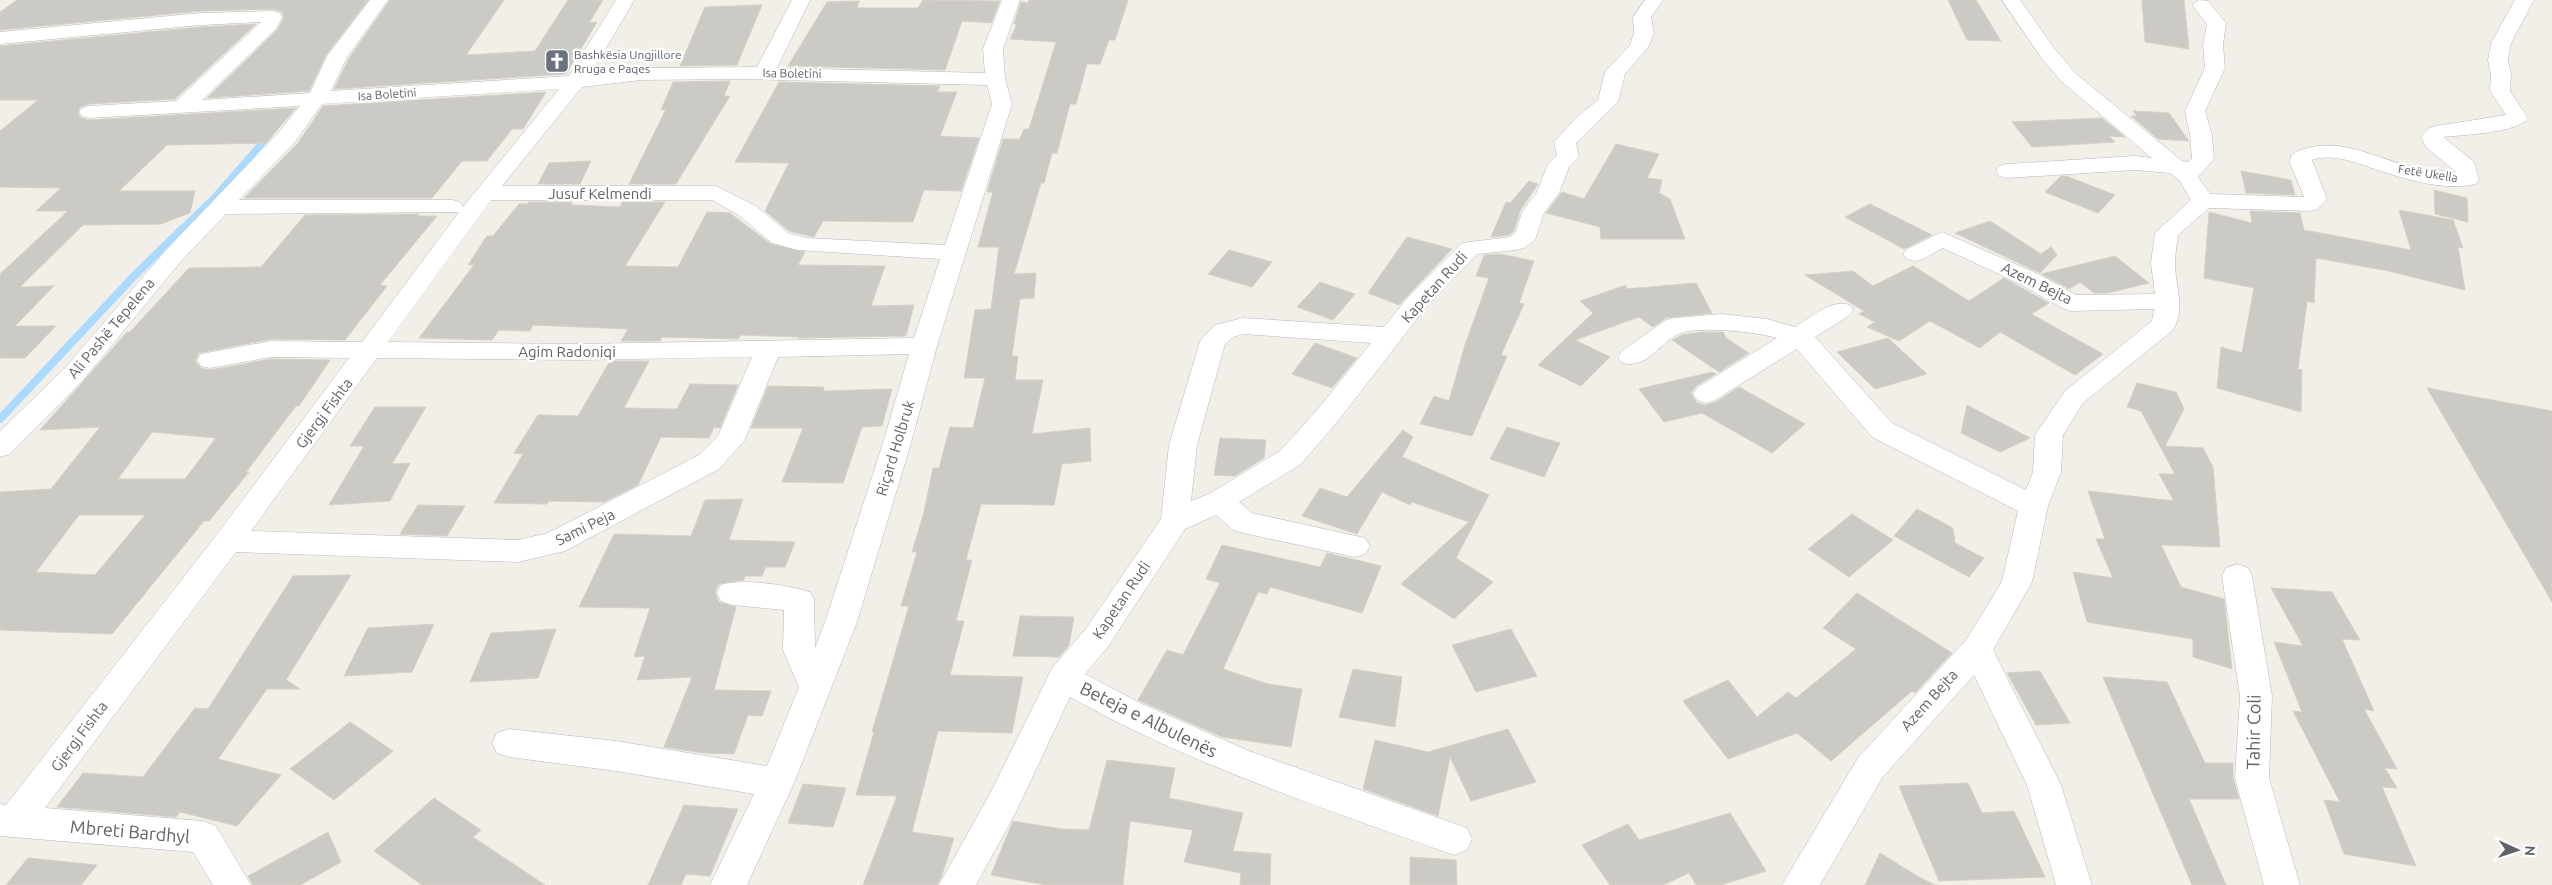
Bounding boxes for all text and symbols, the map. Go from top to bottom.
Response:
church icon: Bashkësia Ungjillore Rruga e Paqes [544,48,570,74]
place label: Bashkësia Ungjillore Rruga e Paqes [574,48,682,75]
street label: Isa Boletini [762,66,822,80]
street label: Isa Boletini [357,85,417,103]
street label: Fetë Ukella [2397,162,2459,184]
street label: Jusuf Kelmendi [548,185,652,202]
street label: Kapetan Rudi [1398,248,1470,326]
street label: Azem Bejta [1999,259,2075,307]
street label: Ali Pashë Tepelena [64,274,158,382]
street label: Agim Radoniqi [518,343,616,360]
street label: Gjergj Fishta [292,375,356,451]
street label: Riçard Holbruk [872,398,918,498]
street label: Sami Peja [553,505,617,549]
street label: Kapetan Rudi [1089,558,1153,642]
street label: Azem Bejta [1897,666,1961,734]
street label: Beteja e Albulenës [1077,677,1221,761]
street label: Tahir Coli [2242,694,2264,770]
street label: Gjergj Fishta [47,698,111,774]
street label: Mbreti Bardhyl [69,816,191,846]
north arrow [2492,825,2542,875]
text: N [2522,845,2538,856]

